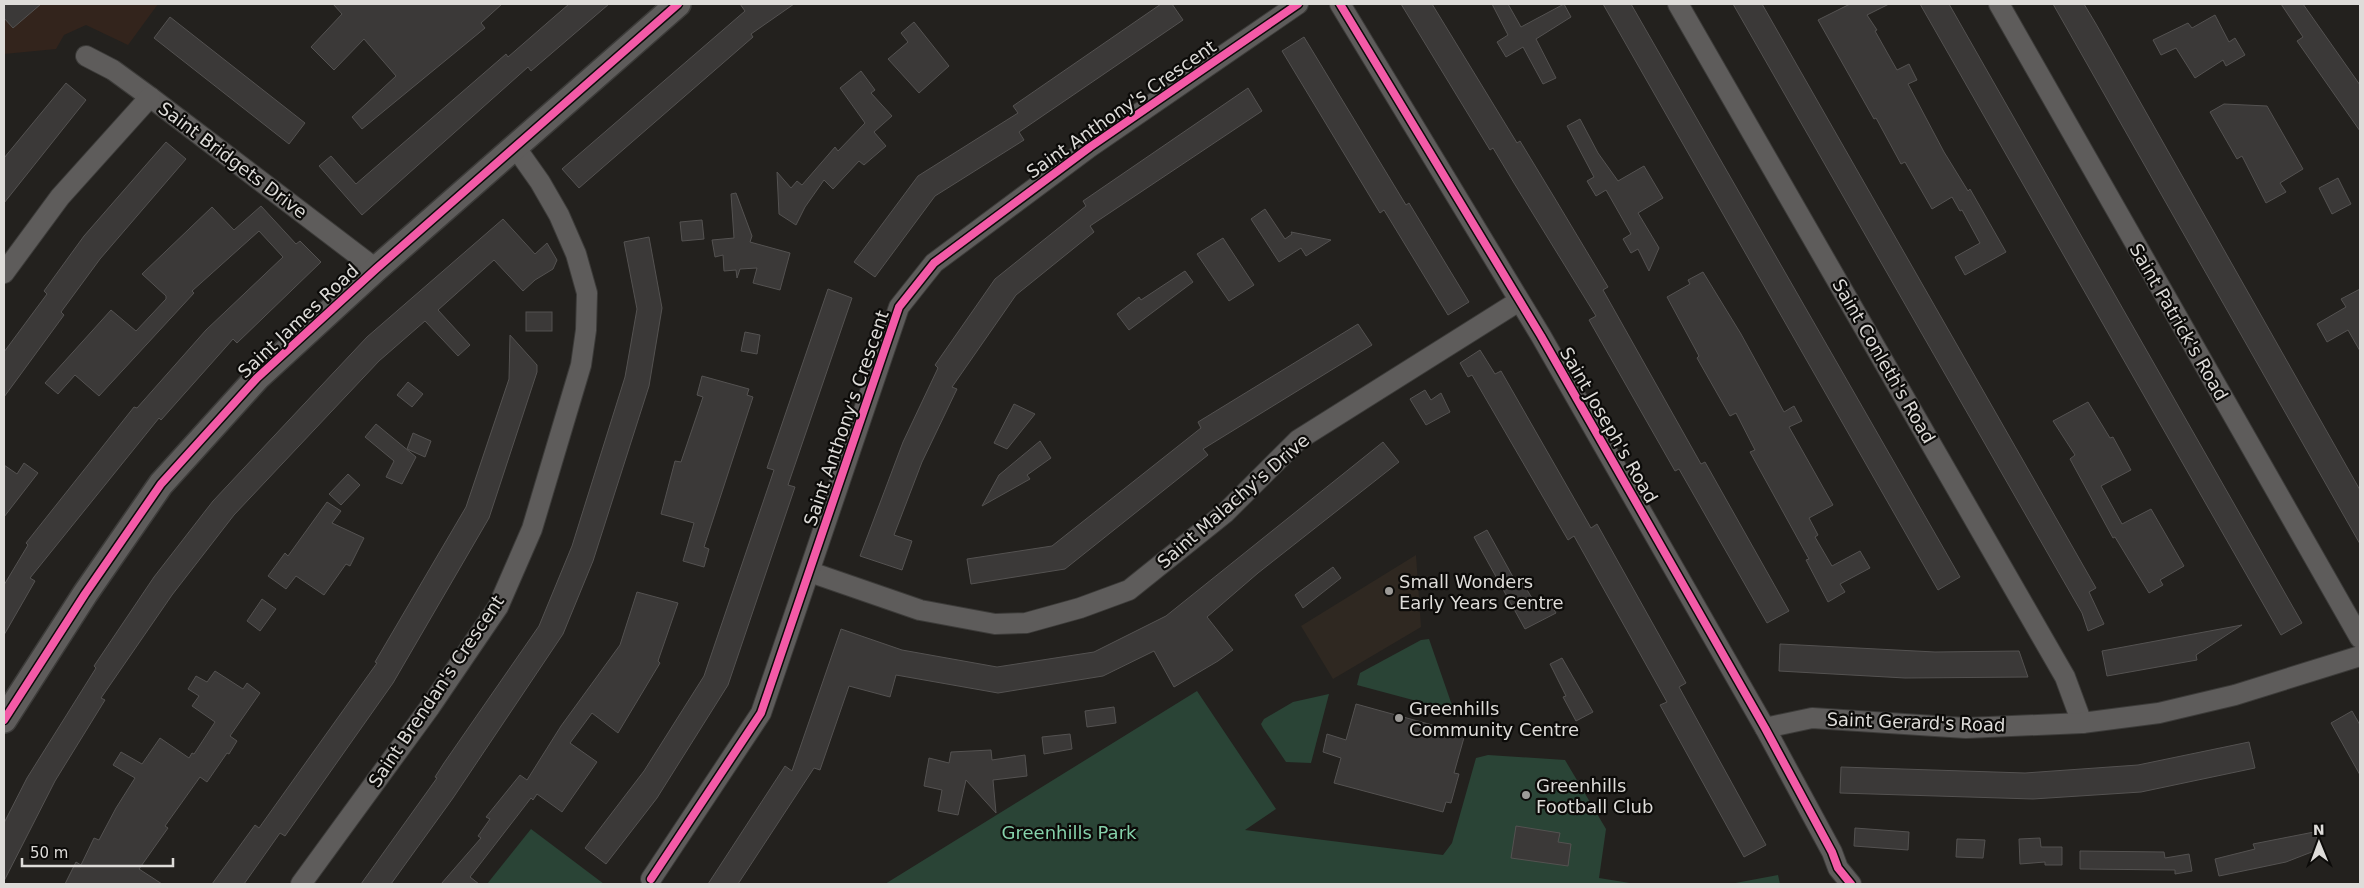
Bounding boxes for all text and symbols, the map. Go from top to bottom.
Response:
street label: Saint Anthony's Crescent [1022,35,1220,183]
street label: Saint Bridgets Drive [155,97,311,223]
street label: Saint Patrick's Road [2125,240,2233,404]
street label: Saint James Road [233,260,363,382]
street label: Saint Conleth's Road [1828,275,1940,447]
street label: Saint Anthony's Crescent [799,308,893,528]
street label: Saint Joseph's Road [1556,343,1662,507]
street label: Saint Malachy's Drive [1153,429,1313,573]
place label: Small Wonders Early Years Centre [1399,571,1564,613]
marker: Small Wonders Early Years Centre [1383,585,1395,597]
street label: Saint Brendan's Crescent [364,591,508,791]
place label: Greenhills Community Centre [1409,698,1579,740]
street label: Saint Gerard's Road [1826,708,2006,736]
marker: Greenhills Community Centre [1393,712,1405,724]
place label: Greenhills Football Club [1536,775,1653,817]
marker: Greenhills Football Club [1520,789,1532,801]
north arrow [2294,818,2344,868]
park label: Greenhills Park [1002,822,1137,843]
text: N [2313,822,2325,838]
scale bar [22,836,174,868]
text: 50 m [30,844,68,862]

